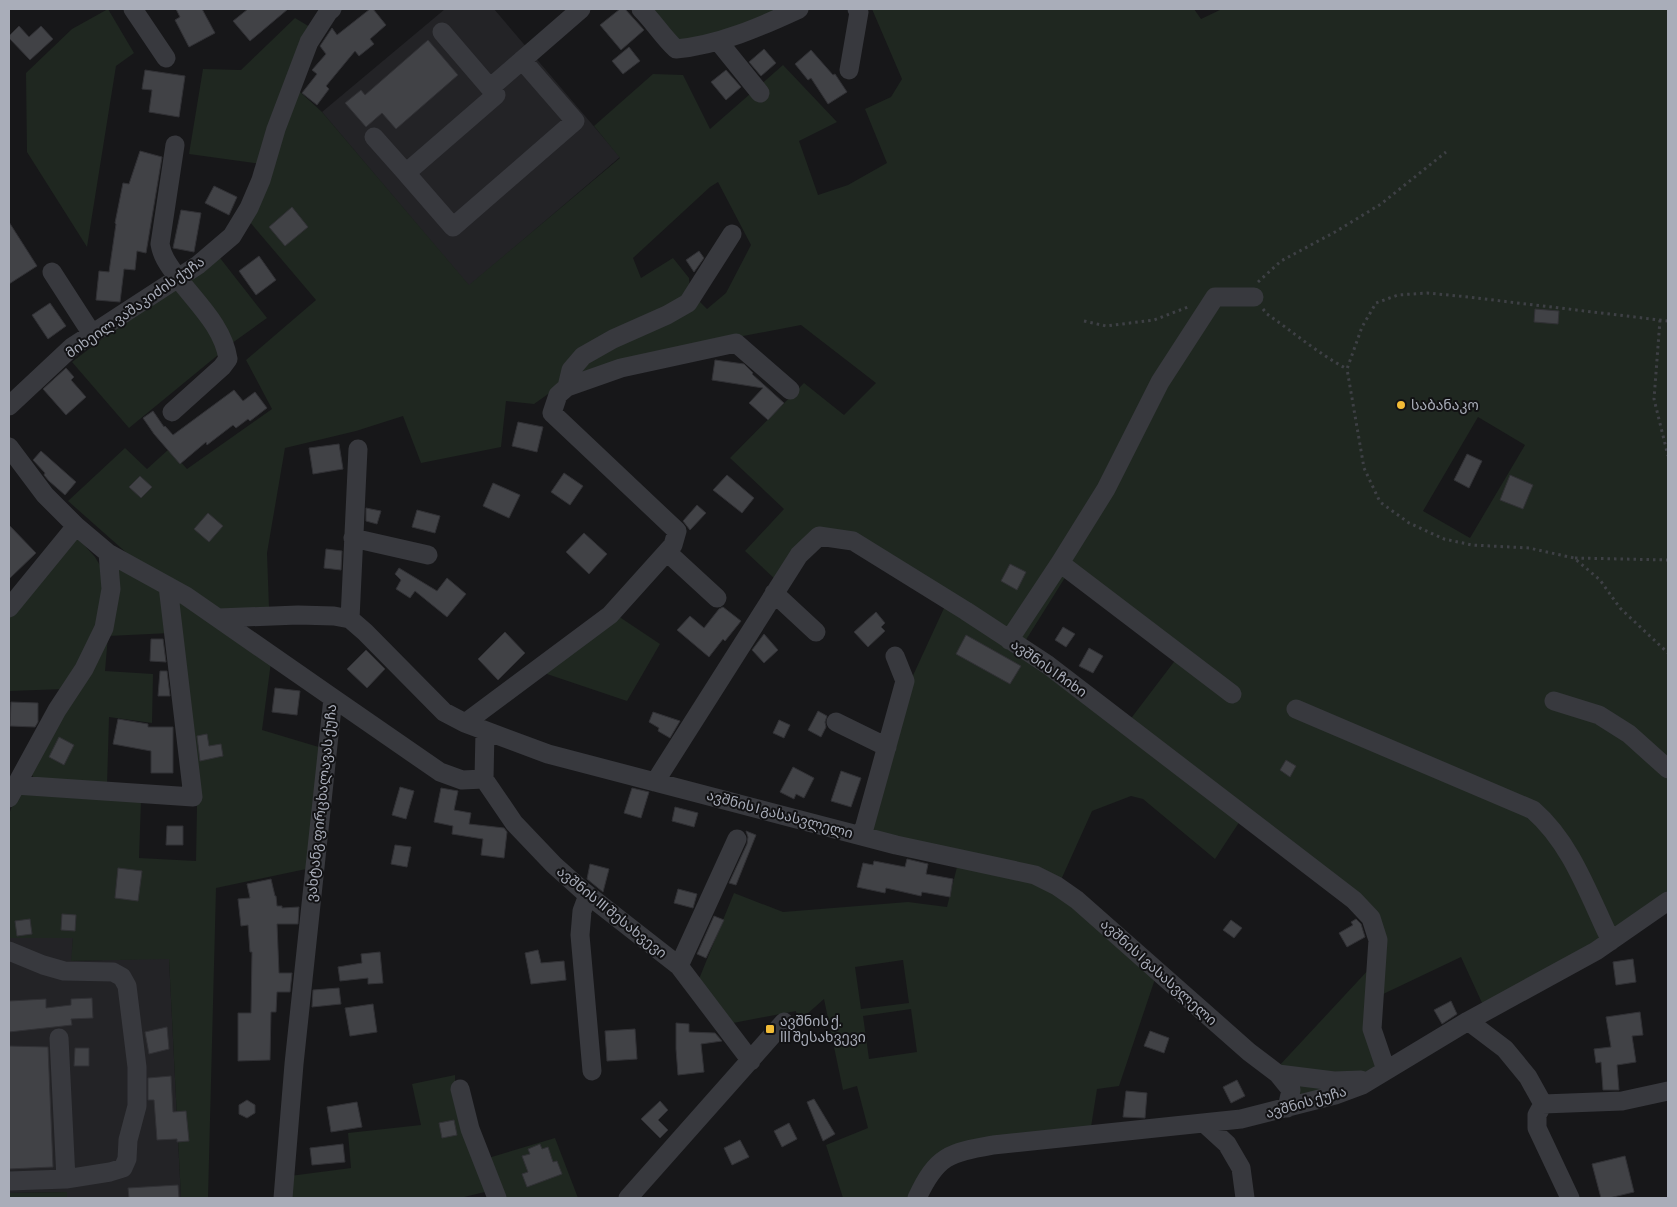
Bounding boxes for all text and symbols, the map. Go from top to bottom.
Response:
street label: მიხეილ ვაშაკიძის ქუჩა [63,253,208,362]
place label: საბანაკო [1411,397,1479,414]
marker: საბანაკო [1395,399,1407,411]
street label: ავშნის I ჩიხი [1007,636,1090,701]
street label: ვახტანგ ფირცხალავას ქუჩა [303,703,340,903]
street label: ავშნის I გასასვლელი [705,787,855,842]
street label: ავშნის III შესახვევი [553,863,670,962]
street label: ავშნის I გასასვლელი [1097,916,1220,1029]
place label: ავშნის ქ. III შესახვევი [780,1013,866,1046]
marker: ავშნის ქ. III შესახვევი [764,1023,776,1035]
street label: ავშნის ქუჩა [1264,1083,1349,1122]

